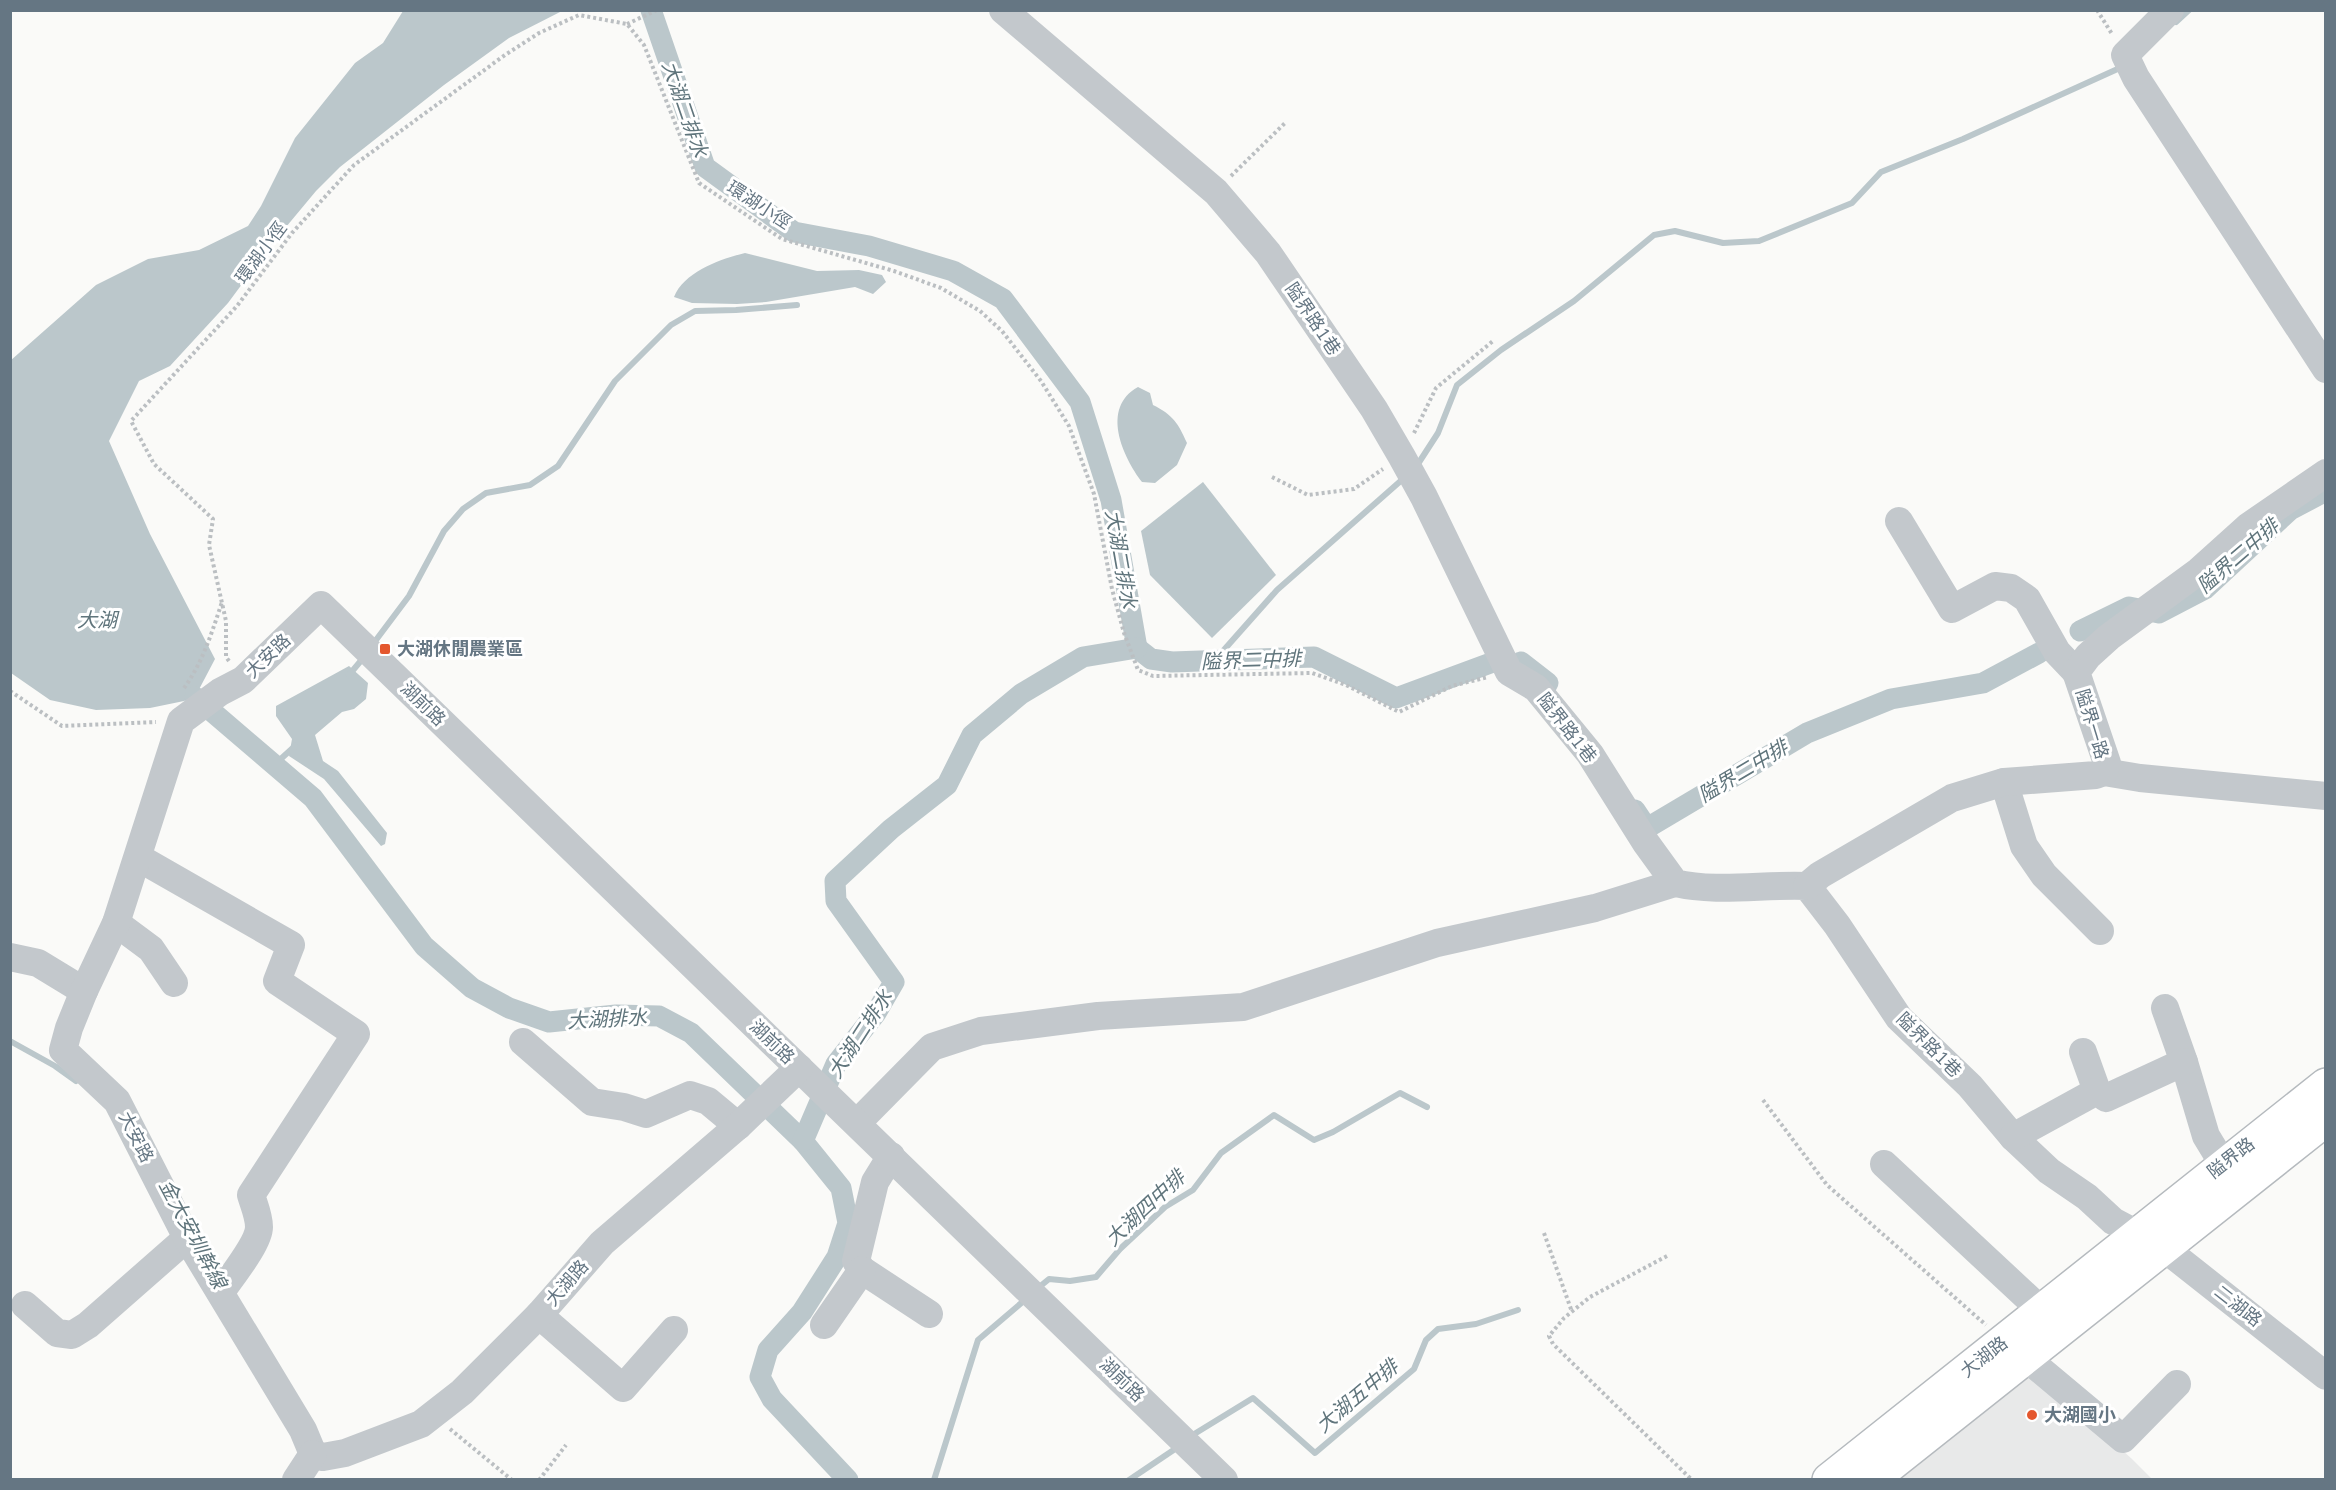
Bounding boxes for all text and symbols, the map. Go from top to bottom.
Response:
water label: 大湖二排水 [657,57,714,161]
street label: 環湖小徑 [723,175,796,234]
street label: 環湖小徑 [230,217,291,288]
street label: 隘界路1巷 [1281,278,1346,359]
water label: 大湖二排水 [1100,508,1143,611]
water label: 隘界二中排 [2192,511,2286,598]
water label: 大湖 [77,607,120,632]
street label: 大安路 [240,629,295,683]
place label: 大湖休閒農業區 [397,637,523,660]
marker: 大湖休閒農業區 [378,642,392,656]
water label: 隘界二中排 [1201,645,1304,674]
street label: 湖前路 [396,677,451,731]
street label: 隘界一路 [2071,686,2114,762]
street label: 隘界路1巷 [1533,688,1602,767]
water label: 隘界二中排 [1693,733,1795,807]
water label: 大湖二排水 [822,984,898,1082]
water label: 大湖排水 [566,1004,649,1033]
street label: 隘界路1巷 [1892,1007,1967,1082]
street label: 湖前路 [745,1015,800,1069]
street label: 大安路 [114,1107,159,1166]
street label: 隘界路 [2202,1132,2259,1183]
water label: 大湖四中排 [1100,1162,1192,1251]
water label: 金大安圳幹線 [154,1175,234,1294]
street label: 大湖路 [540,1255,593,1311]
street label: 二湖路 [2210,1280,2267,1331]
street label: 大湖路 [1955,1331,2012,1382]
water label: 大湖五中排 [1310,1352,1405,1437]
street label: 湖前路 [1095,1353,1150,1407]
place label: 大湖國小 [2044,1403,2116,1426]
marker: 大湖國小 [2025,1408,2039,1422]

